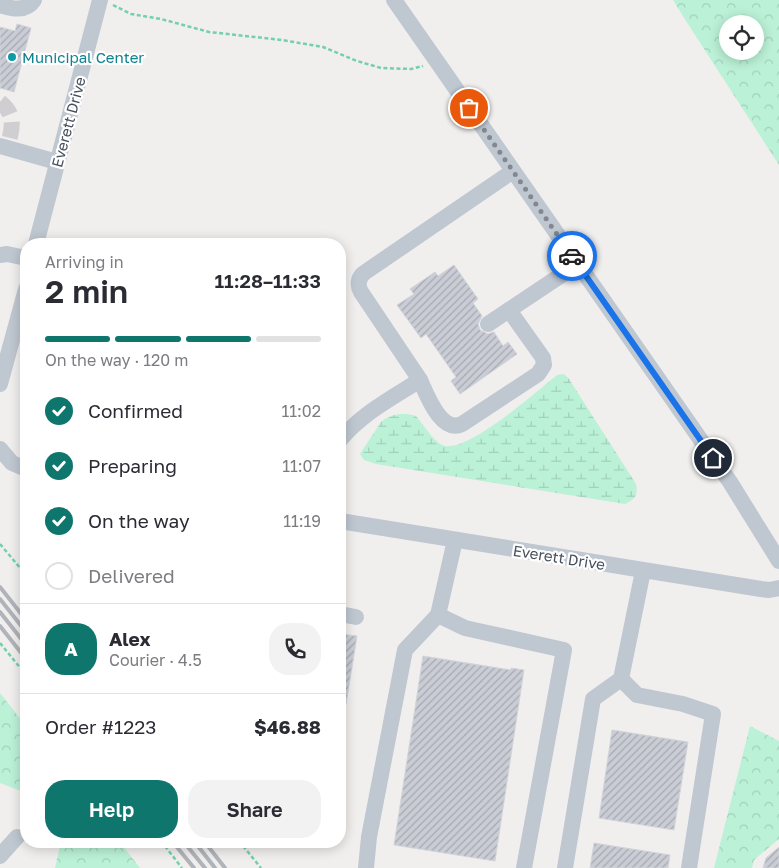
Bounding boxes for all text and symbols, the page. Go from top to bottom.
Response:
map controls [719,15,764,60]
button: locate [719,15,764,60]
place label: Municipal Center [22,48,144,66]
marker: Municipal Center [6,51,18,63]
street label: Everett Drive [47,74,89,169]
pin [448,87,490,129]
icon: bag [455,94,483,122]
courier [547,231,597,281]
icon: car [558,242,586,270]
text: Arriving in [45,252,124,272]
text: 11:28–11:33 [215,269,321,292]
text: 2 min [45,272,128,310]
text: On the way · 120 m [45,350,188,370]
icon: check [45,397,73,425]
text: Confirmed [88,399,183,422]
text: 11:02 [281,401,321,421]
pin [692,437,734,479]
icon: home [699,444,727,472]
icon: check [45,452,73,480]
text: Preparing [88,454,177,477]
text: 11:07 [282,456,321,476]
icon: check [45,507,73,535]
text: On the way [88,509,190,532]
text: 11:19 [283,511,321,531]
street label: Everett Drive [512,541,607,573]
text: Delivered [88,564,175,587]
button: phone [269,623,321,675]
text: Alex [109,627,150,650]
text: A [64,637,78,660]
text: Courier · 4.5 [109,650,202,670]
text: Order #1223 [45,715,156,738]
text: $46.88 [254,715,321,738]
button: Help [45,780,178,838]
button: Share [188,780,321,838]

